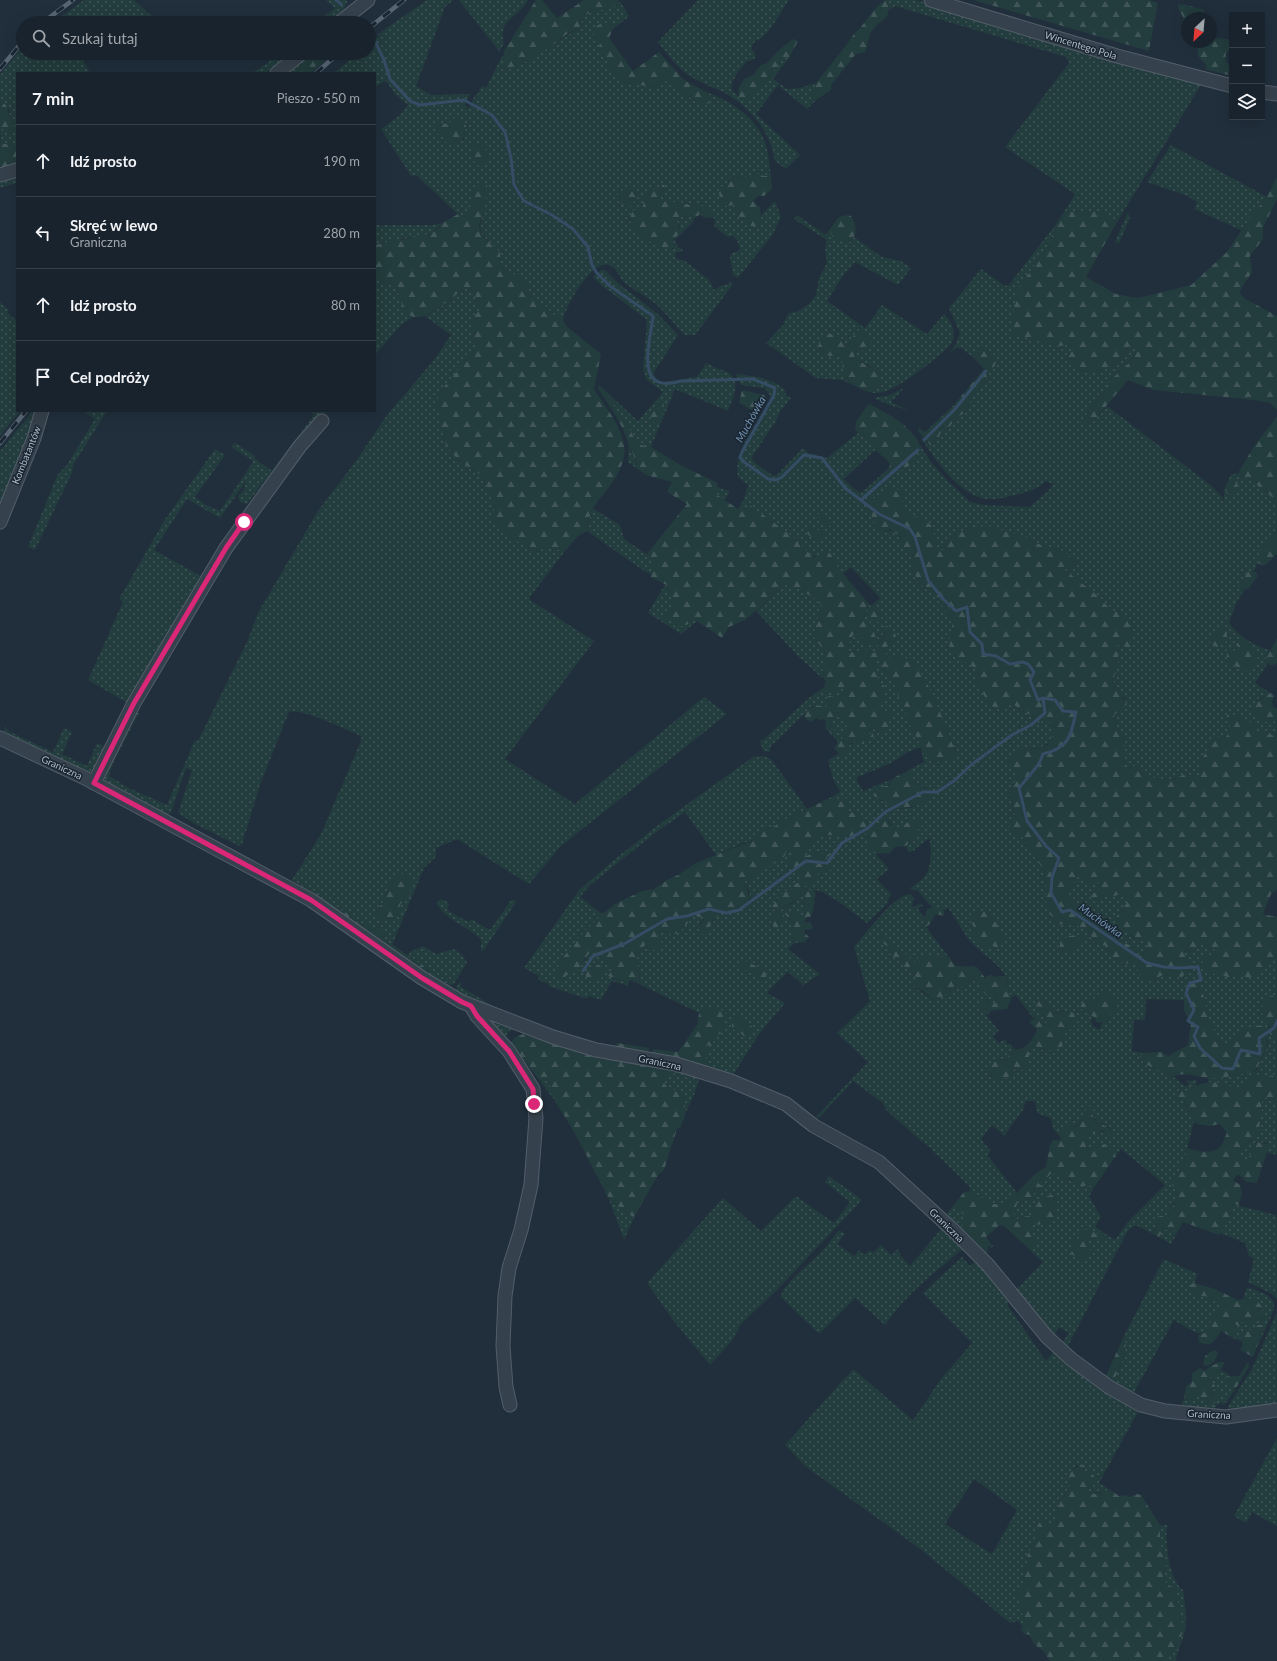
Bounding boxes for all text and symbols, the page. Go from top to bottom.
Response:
north arrow [1181,12,1217,48]
map controls [1229,12,1265,120]
button: + [1229,12,1265,48]
search box [16,16,376,60]
icon: search [30,27,52,49]
street label: Wincentego Pola [1044,28,1118,62]
text: Szukaj tutaj [62,29,138,47]
button: − [1229,48,1265,84]
button: layers [1229,84,1265,120]
text: 7 min [32,88,74,109]
text: Pieszo · 550 m [277,90,360,106]
icon: ahead [32,150,54,172]
text: Idź prosto [70,152,137,170]
text: 190 m [323,153,360,169]
text: Skręć w lewo [70,216,158,234]
icon: left [32,222,54,244]
text: 280 m [323,225,360,241]
text: Graniczna [70,234,127,250]
icon: ahead [32,294,54,316]
text: Idź prosto [70,296,137,314]
text: 80 m [331,297,360,313]
icon: arrive [32,366,54,388]
text: Cel podróży [70,368,149,386]
water label: Muchówka [732,394,768,444]
street label: Kombatantów [9,424,43,486]
route start [235,513,253,531]
street label: Graniczna [40,752,84,782]
water label: Muchówka [1077,900,1126,940]
street label: Graniczna [637,1052,683,1072]
route end [525,1095,543,1113]
street label: Graniczna [927,1206,967,1244]
street label: Graniczna [1187,1407,1231,1421]

